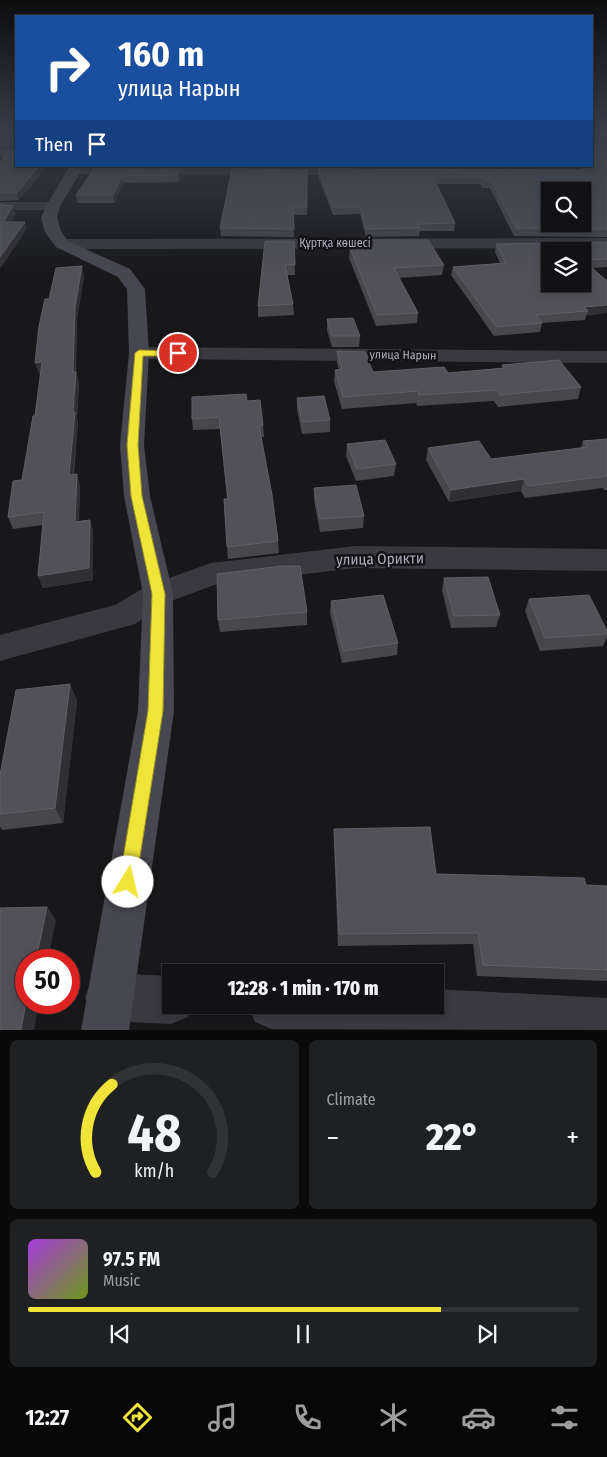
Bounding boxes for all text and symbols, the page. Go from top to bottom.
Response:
text: 160 m [118,33,204,75]
icon: right [35,35,100,100]
text: улица Нарын [118,75,240,102]
icon: arrive [83,130,111,158]
text: Then [35,133,73,156]
map controls [541,182,591,292]
button: search [541,182,591,232]
street label: Құртқа көшесі [299,236,371,250]
button: layers [541,242,591,292]
pin [157,332,199,374]
icon: arrive [164,339,192,367]
street label: улица Нарын [369,347,437,363]
street label: улица Орикти [336,549,424,569]
position arrow [101,855,153,907]
speed limit sign: 50 [15,949,80,1014]
text: 12:28 · 1 min · 170 m [227,977,379,1000]
text: Climate [327,1090,376,1109]
text: 48 [127,1102,181,1165]
text: 22° [426,1114,479,1160]
text: − [327,1121,339,1154]
text: + [566,1121,579,1154]
text: km/h [134,1160,174,1182]
text: 97.5 FM [103,1248,160,1271]
text: Music [103,1271,140,1290]
icon: previous [106,1320,134,1348]
icon: pause [289,1320,317,1348]
icon: next [473,1320,501,1348]
icon: directions [120,1400,155,1435]
icon: music [205,1400,240,1435]
icon: phone [290,1400,325,1435]
icon: climate [376,1400,411,1435]
icon: car [461,1400,496,1435]
icon: filters [547,1400,582,1435]
text: 12:27 [25,1404,69,1431]

